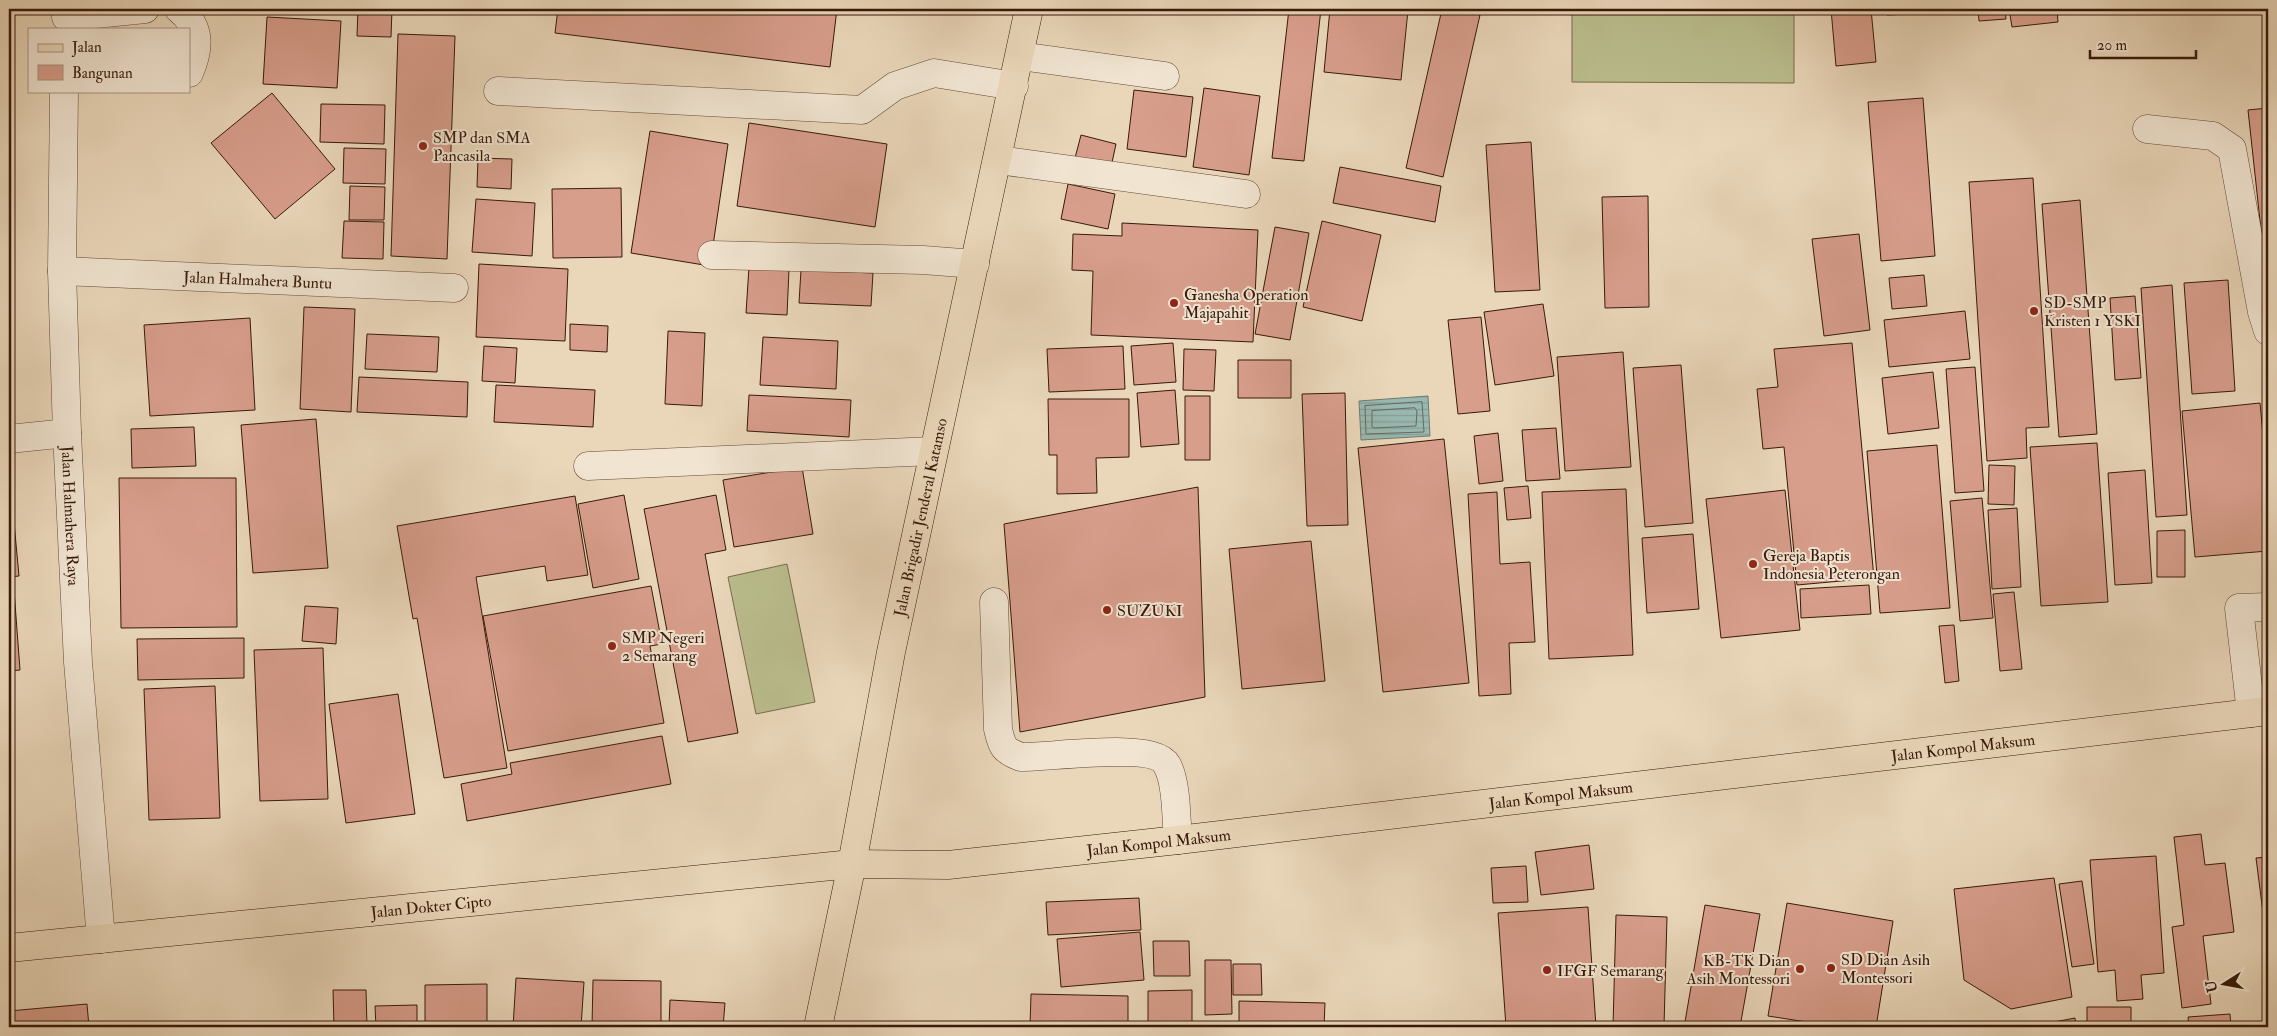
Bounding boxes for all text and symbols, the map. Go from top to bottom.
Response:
legend [28,28,190,92]
scale bar [2090,28,2196,60]
text: 20 m [2097,36,2127,55]
text: Jalan [71,38,102,58]
text: Bangunan [72,64,133,83]
place label: SMP dan SMA Pancasila [433,128,531,166]
marker: SMP dan SMA Pancasila [417,140,429,152]
street label: Jalan Halmahera Buntu [182,267,333,294]
place label: Ganesha Operation Majapahit [1184,285,1308,324]
place label: SD-SMP Kristen 1 YSKI [2044,293,2141,331]
marker: Ganesha Operation Majapahit [1168,297,1180,309]
marker: SD-SMP Kristen 1 YSKI [2028,305,2040,317]
street label: Jalan Brigadir Jenderal Katamso [890,416,952,620]
street label: Jalan Halmahera Raya [56,444,83,587]
place label: Gereja Baptis Indonesia Peterongan [1763,546,1900,584]
marker: Gereja Baptis Indonesia Peterongan [1747,558,1759,570]
place label: SUZUKI [1117,601,1182,621]
marker: SUZUKI [1101,604,1113,616]
place label: SMP Negeri 2 Semarang [622,628,705,666]
marker: SMP Negeri 2 Semarang [606,640,618,652]
street label: Jalan Kompol Maksum [1889,730,2037,768]
street label: Jalan Kompol Maksum [1487,777,1635,815]
street label: Jalan Kompol Maksum [1085,825,1232,862]
street label: Jalan Dokter Cipto [369,891,493,924]
place label: SD Dian Asih Montessori [1841,950,1931,988]
place label: KB-TK Dian Asih Montessori [1686,951,1790,989]
north arrow [2200,958,2250,1008]
place label: IFGF Semarang [1557,961,1665,981]
marker: SD Dian Asih Montessori [1825,962,1837,974]
marker: KB-TK Dian Asih Montessori [1794,963,1806,975]
marker: IFGF Semarang [1541,964,1553,976]
text: U [2202,979,2221,994]

